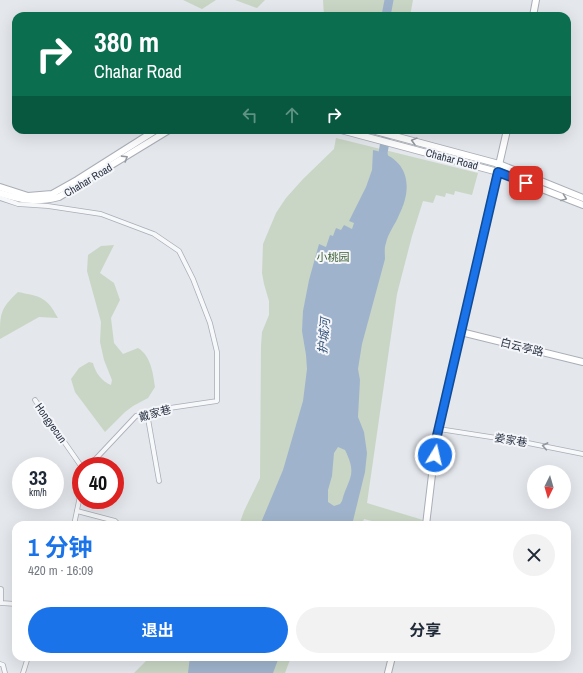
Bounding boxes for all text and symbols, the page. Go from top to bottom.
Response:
text: 380 m [94,23,159,61]
icon: right [28,28,80,80]
text: Chahar Road [94,59,182,84]
icon: left [239,104,261,126]
icon: ahead [281,104,303,126]
icon: right [323,104,345,126]
one-way arrow [410,137,417,146]
street label: Chahar Road [424,145,480,173]
one-way arrow [120,155,127,162]
street label: Chahar Road [61,160,115,200]
pin [509,166,543,200]
icon: arrive [515,172,537,194]
one-way arrow [560,193,567,201]
park label: 小桃园 [317,250,350,264]
water label: 护城河 [314,315,334,355]
street label: 白云亭路 [499,335,545,359]
street label: Hongyecun [32,400,70,446]
street label: 戴家巷 [137,402,173,424]
street label: 姜家巷 [494,431,528,449]
position arrow [414,434,456,476]
one-way arrow [542,442,548,451]
speed limit sign: 40 [72,457,124,509]
text: 33 [29,464,47,491]
north arrow [527,465,571,509]
map controls [527,465,571,509]
text: km/h [29,486,47,499]
text: 1 分钟 [28,531,92,563]
button: close [513,534,555,576]
text: 420 m · 16:09 [28,562,93,579]
button: 退出 [28,607,288,653]
button: 分享 [296,607,555,653]

